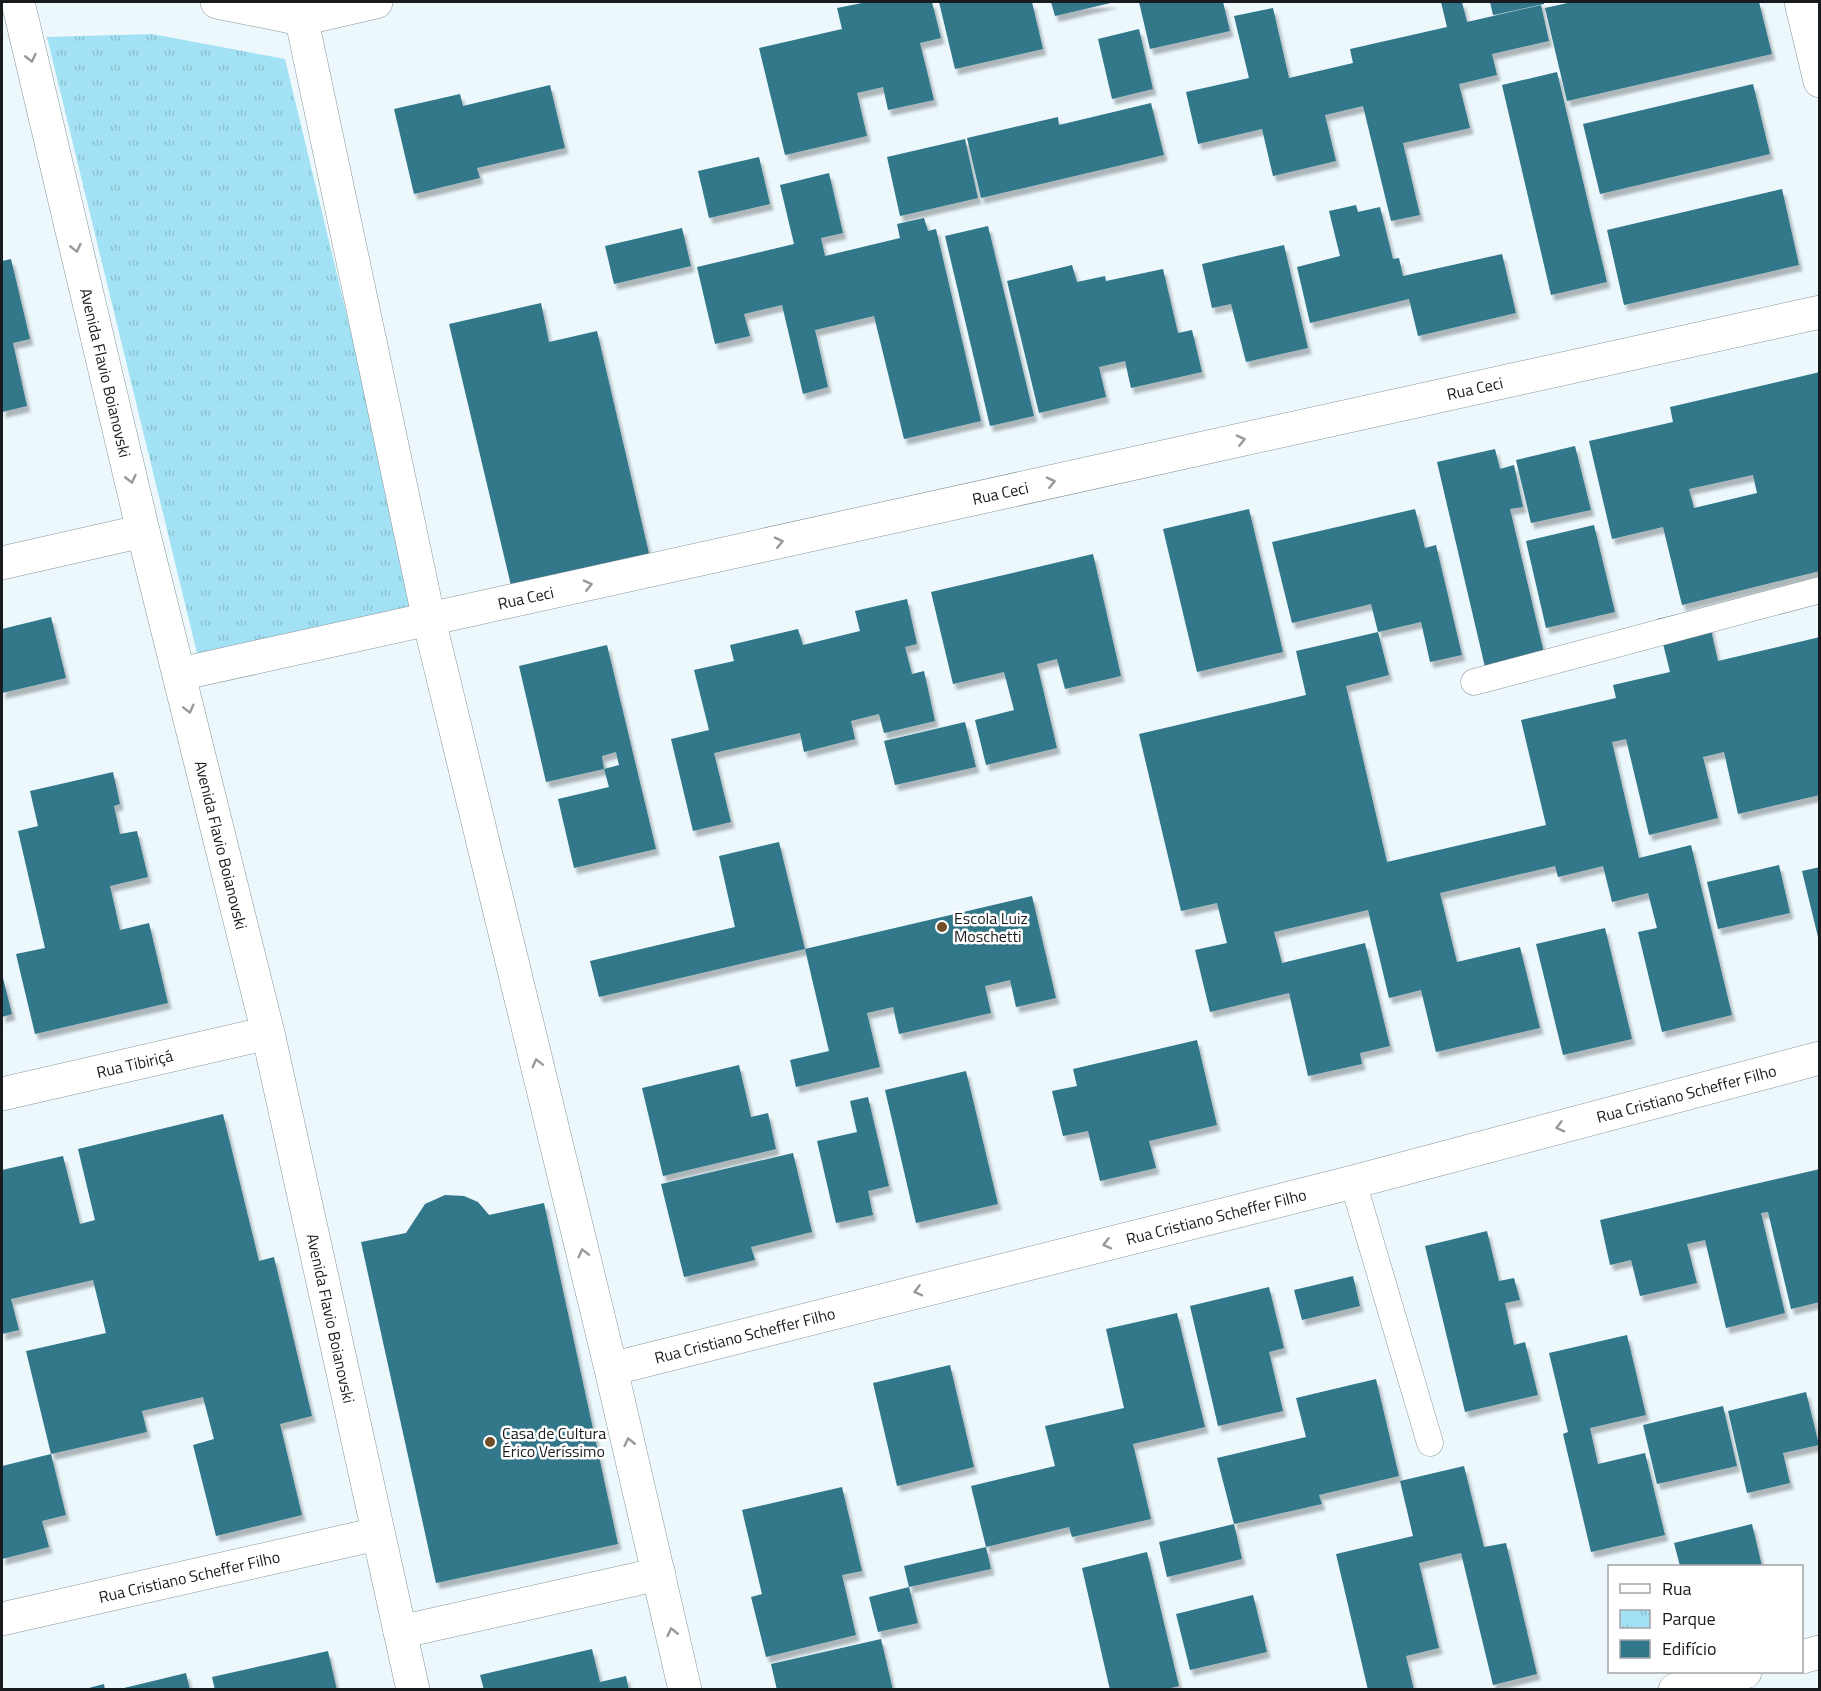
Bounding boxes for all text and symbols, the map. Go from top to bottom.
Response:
one-way arrow [24,53,37,63]
one-way arrow [69,243,82,253]
street label: Avenida Flavio Boianovski [74,286,137,460]
street label: Rua Ceci [1444,370,1505,406]
one-way arrow [1236,434,1246,447]
one-way arrow [123,474,136,484]
street label: Rua Ceci [970,475,1031,511]
one-way arrow [1046,476,1056,489]
one-way arrow [773,537,783,550]
one-way arrow [583,579,593,592]
street label: Rua Ceci [495,580,556,616]
one-way arrow [181,703,194,713]
street label: Avenida Flavio Boianovski [189,758,254,932]
place label: Escola Luiz Moschetti [954,906,1028,948]
marker: Escola Luiz Moschetti [935,920,949,934]
street label: Rua Tibiriçá [94,1043,175,1084]
street label: Rua Cristiano Scheffer Filho [1594,1058,1779,1129]
one-way arrow [531,1059,544,1069]
one-way arrow [1555,1119,1565,1132]
street label: Rua Cristiano Scheffer Filho [1123,1182,1309,1251]
street label: Avenida Flavio Boianovski [301,1231,361,1405]
one-way arrow [1102,1236,1112,1249]
one-way arrow [578,1248,591,1258]
one-way arrow [913,1284,923,1297]
street label: Rua Cristiano Scheffer Filho [652,1301,838,1370]
place label: Casa de Cultura Érico Veríssimo [502,1421,606,1463]
marker: Casa de Cultura Érico Veríssimo [483,1435,497,1449]
one-way arrow [623,1438,636,1448]
street label: Rua Cristiano Scheffer Filho [96,1544,282,1609]
legend [1608,1565,1803,1673]
text: Rua [1662,1575,1692,1602]
text: Parque [1662,1605,1716,1632]
one-way arrow [667,1628,680,1638]
text: Edifício [1662,1635,1716,1662]

